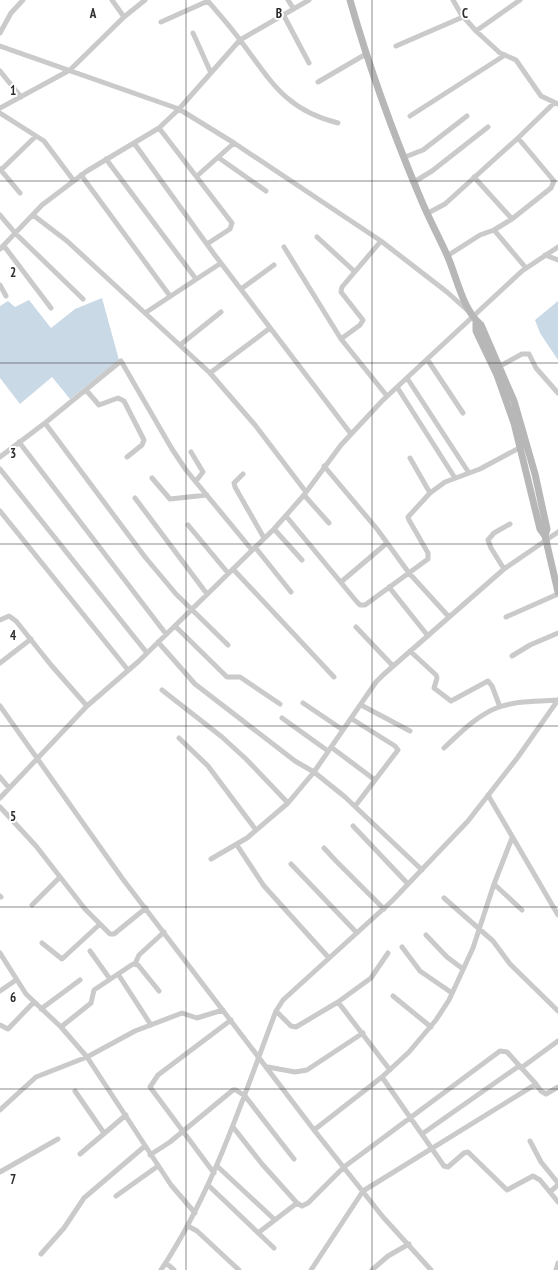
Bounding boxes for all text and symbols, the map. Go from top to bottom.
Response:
text: A [89,5,97,22]
text: B [276,5,282,22]
text: C [462,5,468,22]
text: 1 [10,82,16,99]
text: 2 [10,264,16,281]
text: 3 [10,445,16,462]
text: 4 [10,627,17,644]
text: 5 [10,808,16,825]
text: 6 [10,989,16,1006]
text: 7 [10,1171,16,1188]

